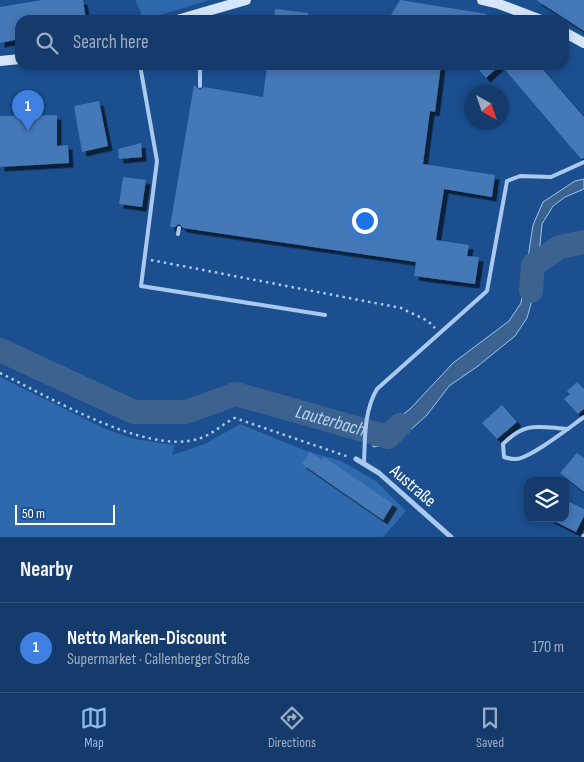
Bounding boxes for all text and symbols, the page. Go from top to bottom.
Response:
search box [15,15,569,70]
icon: search [33,29,61,57]
text: Search here [73,31,149,54]
north arrow [464,85,509,130]
pin: 1 [12,90,44,131]
your location [352,208,378,234]
water label: Lauterbach [293,400,368,442]
street label: Austraße [385,460,440,512]
map controls [524,477,569,522]
button: layers [524,477,569,522]
scale bar [15,502,115,525]
text: 50 m [22,505,45,522]
text: Nearby [20,557,73,582]
text: Netto Marken-Discount [67,627,226,650]
text: 1 [33,638,39,657]
text: 170 m [532,638,564,657]
text: Supermarket · Callenberger Straße [67,650,250,669]
tab: Map [80,704,108,751]
tab: Directions [268,704,316,751]
tab: Saved [476,704,504,751]

